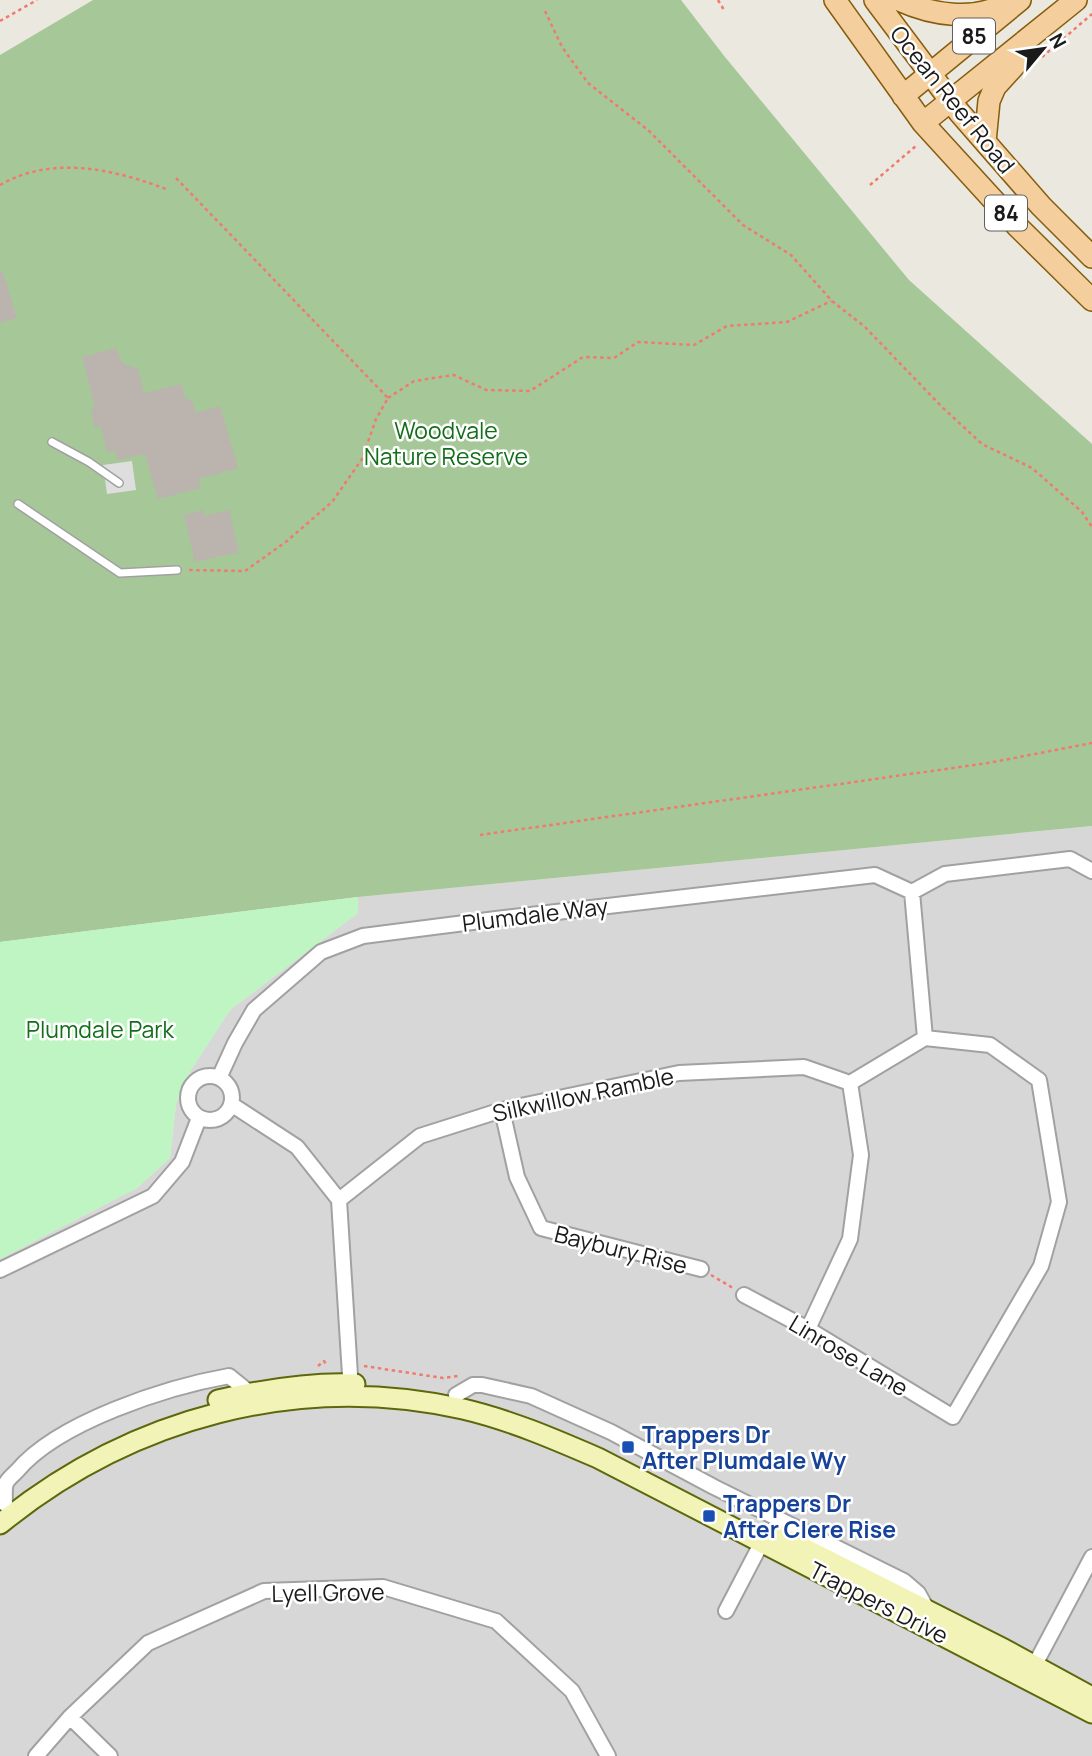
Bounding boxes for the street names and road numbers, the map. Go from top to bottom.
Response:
street label: Ocean Reef Road [883,18,1023,180]
road number: 85 [953,19,995,54]
road number: 84 [985,196,1027,230]
street label: Plumdale Way [460,889,610,939]
street label: Silkwillow Ramble [489,1059,677,1129]
street label: Baybury Rise [551,1217,691,1281]
street label: Linrose Lane [783,1307,915,1403]
street label: Trappers Drive [804,1553,954,1651]
street label: Lyell Grove [271,1575,385,1609]

